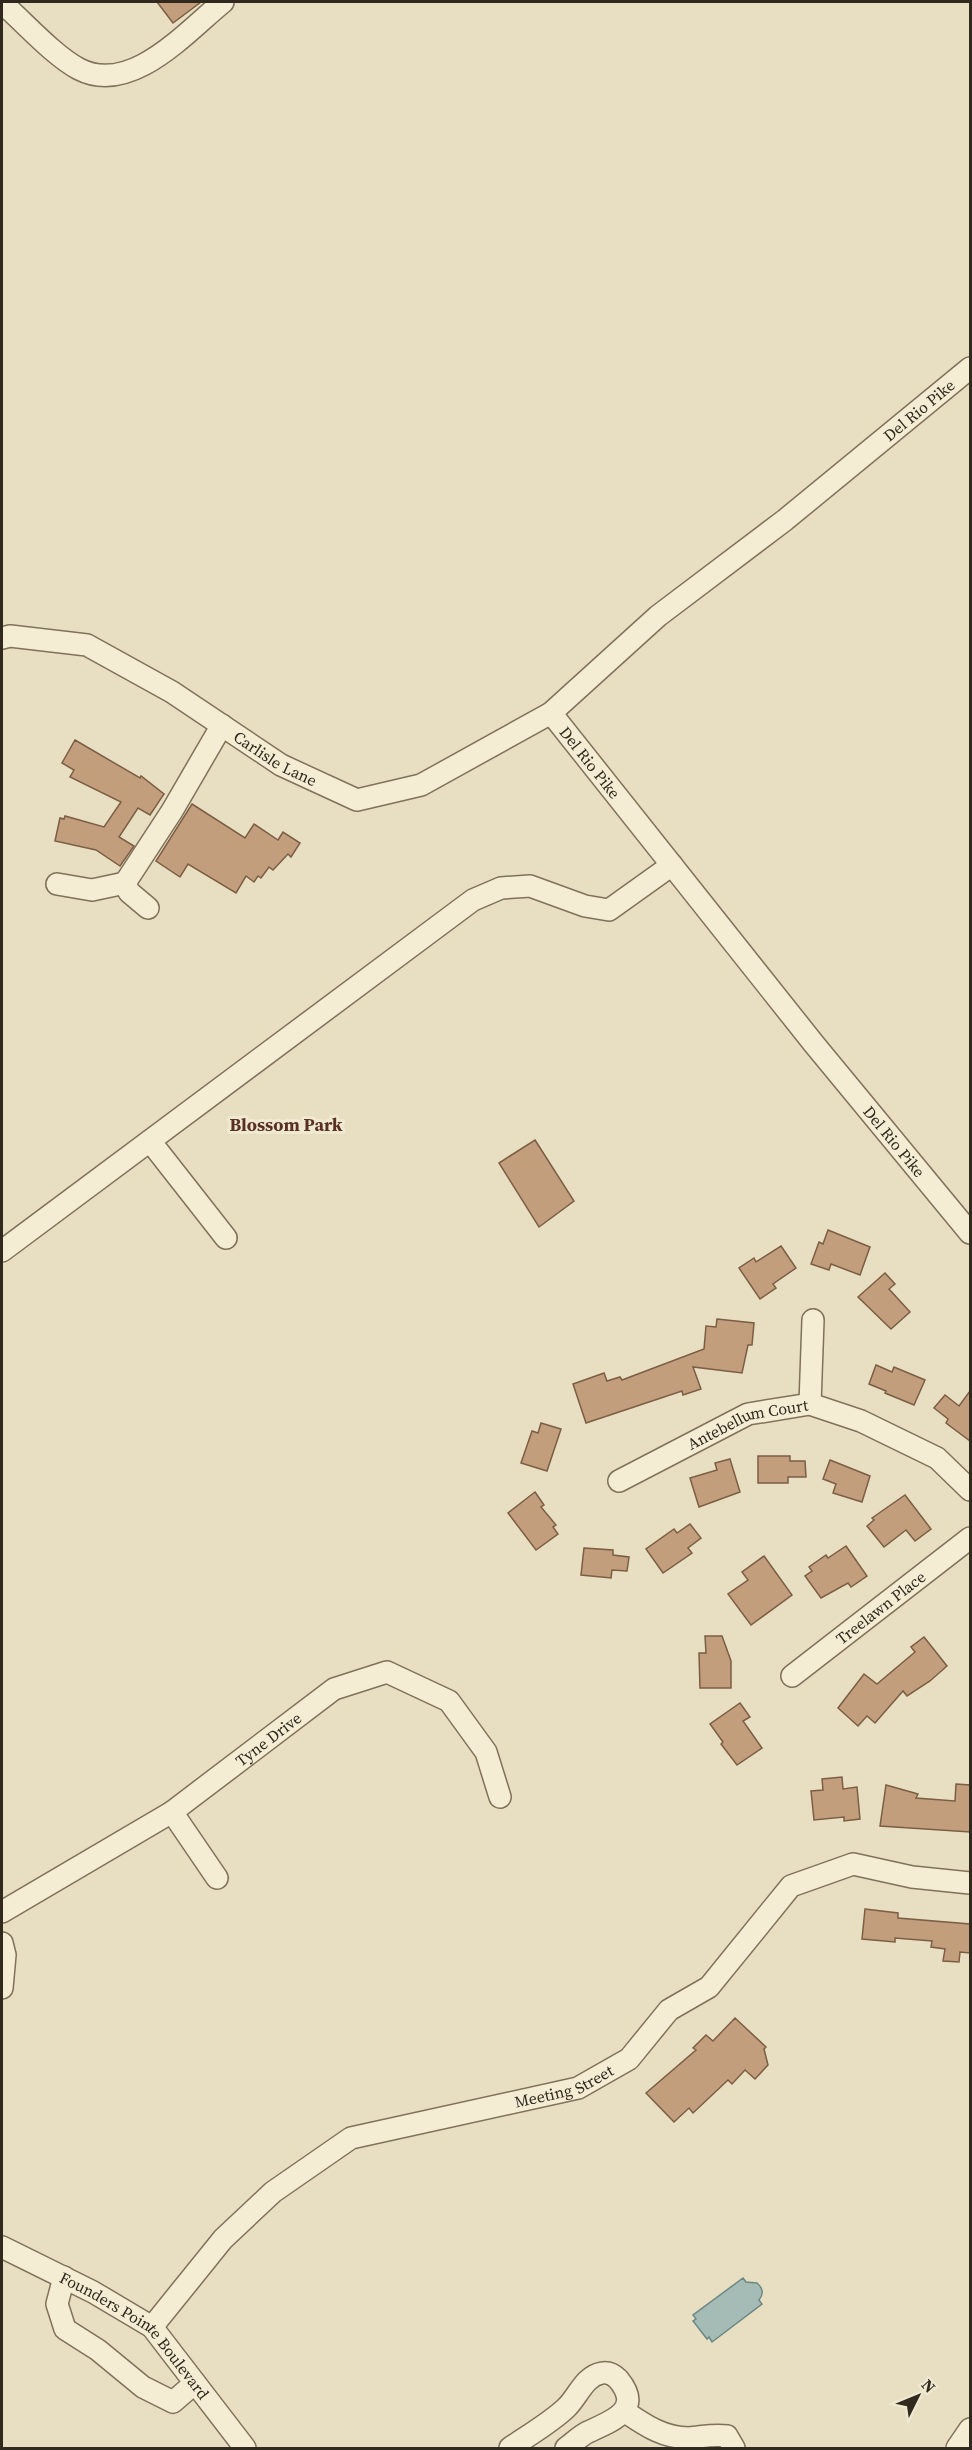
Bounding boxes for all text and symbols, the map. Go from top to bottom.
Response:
street label: Del Rio Pike [878,374,959,446]
street label: Del Rio Pike [555,722,626,803]
street label: Carlisle Lane [229,725,321,791]
street label: Del Rio Pike [858,1101,930,1182]
district label: Blossom Park [229,1112,343,1137]
street label: Antebellum Court [683,1393,810,1455]
street label: Treelawn Place [831,1566,930,1649]
street label: Tyne Drive [231,1707,306,1771]
street label: Meeting Street [512,2059,618,2113]
street label: Founders Pointe Boulevard [56,2266,214,2404]
north arrow [888,2366,948,2426]
text: N [917,2374,941,2398]

